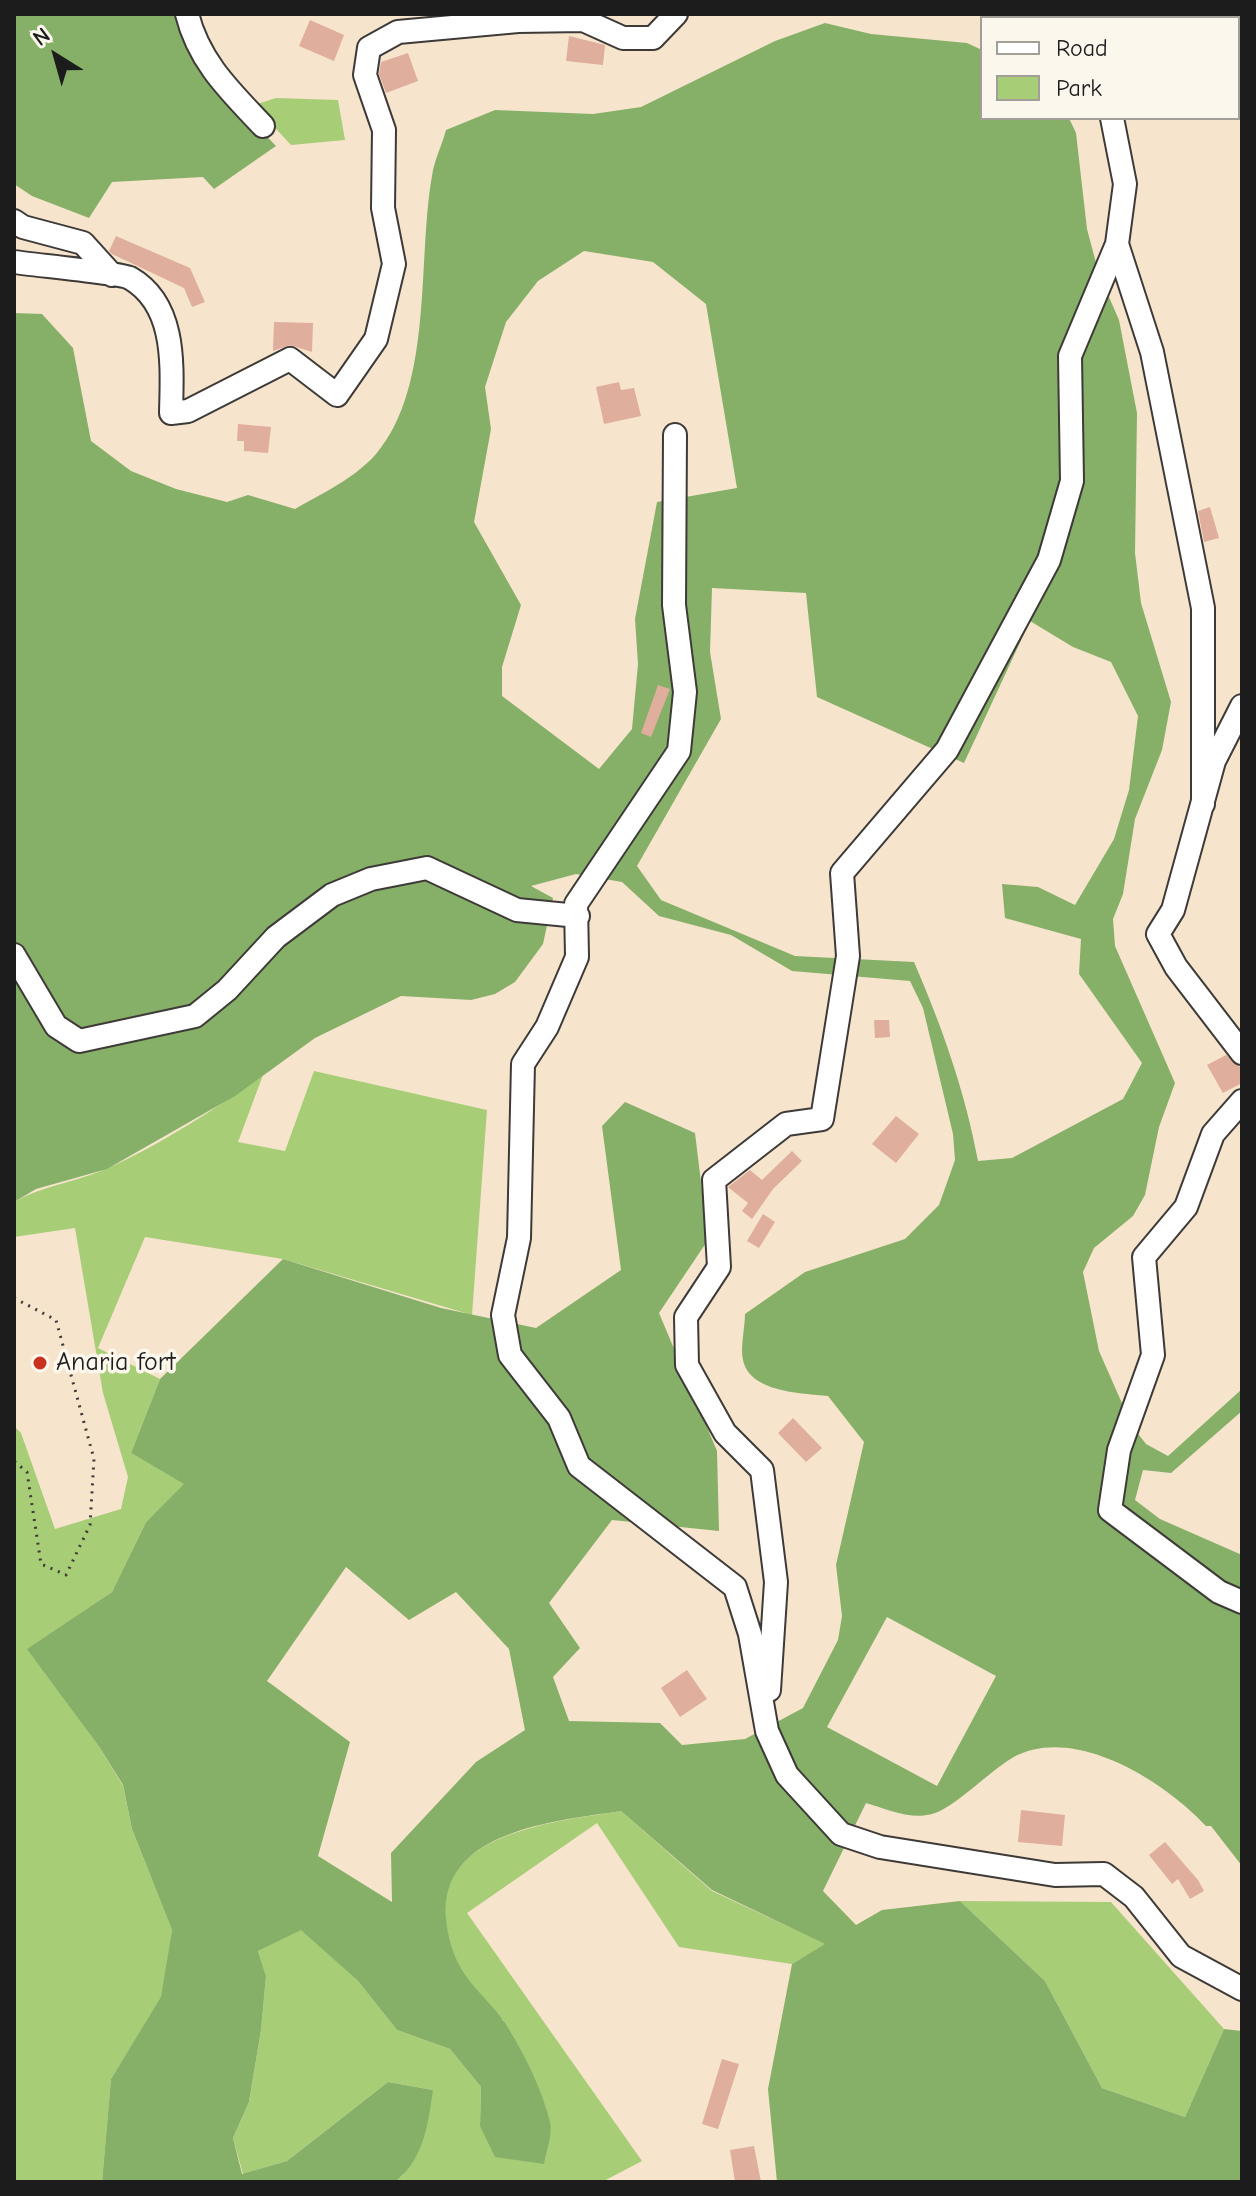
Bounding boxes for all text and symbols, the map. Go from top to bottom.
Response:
north arrow [16,16,96,96]
legend [980,16,1240,120]
text: N [28,22,55,52]
text: Road [1056,34,1108,62]
text: Park [1056,74,1102,102]
place label: Anaria fort [56,1347,176,1379]
marker: Anaria fort [31,1354,49,1372]

